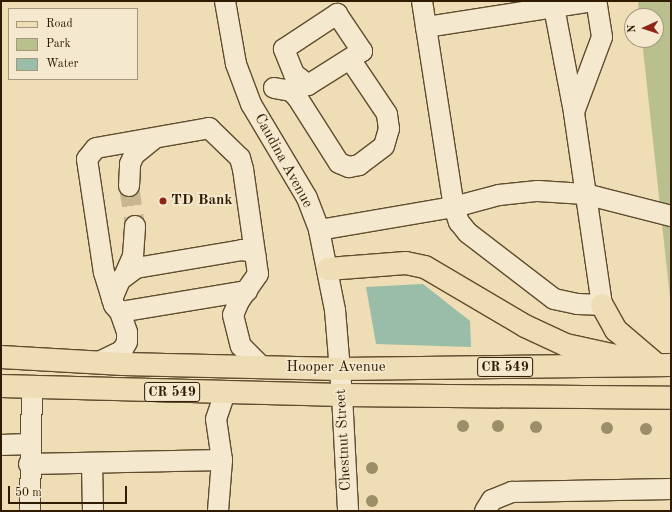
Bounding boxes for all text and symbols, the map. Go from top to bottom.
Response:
legend [8,8,138,80]
north arrow [624,8,664,48]
text: Road [46,18,73,30]
text: N [627,24,638,33]
text: Park [46,38,71,50]
text: Water [46,58,78,70]
street label: Caudina Avenue [250,111,316,211]
place label: TD Bank [171,192,233,210]
marker: TD Bank [158,196,168,206]
road number: CR 549 [477,355,533,379]
street label: Hooper Avenue [286,359,386,377]
road number: CR 549 [144,380,200,404]
street label: Chestnut Street [332,389,356,491]
scale bar [10,478,129,504]
text: 50 m [15,487,42,499]

